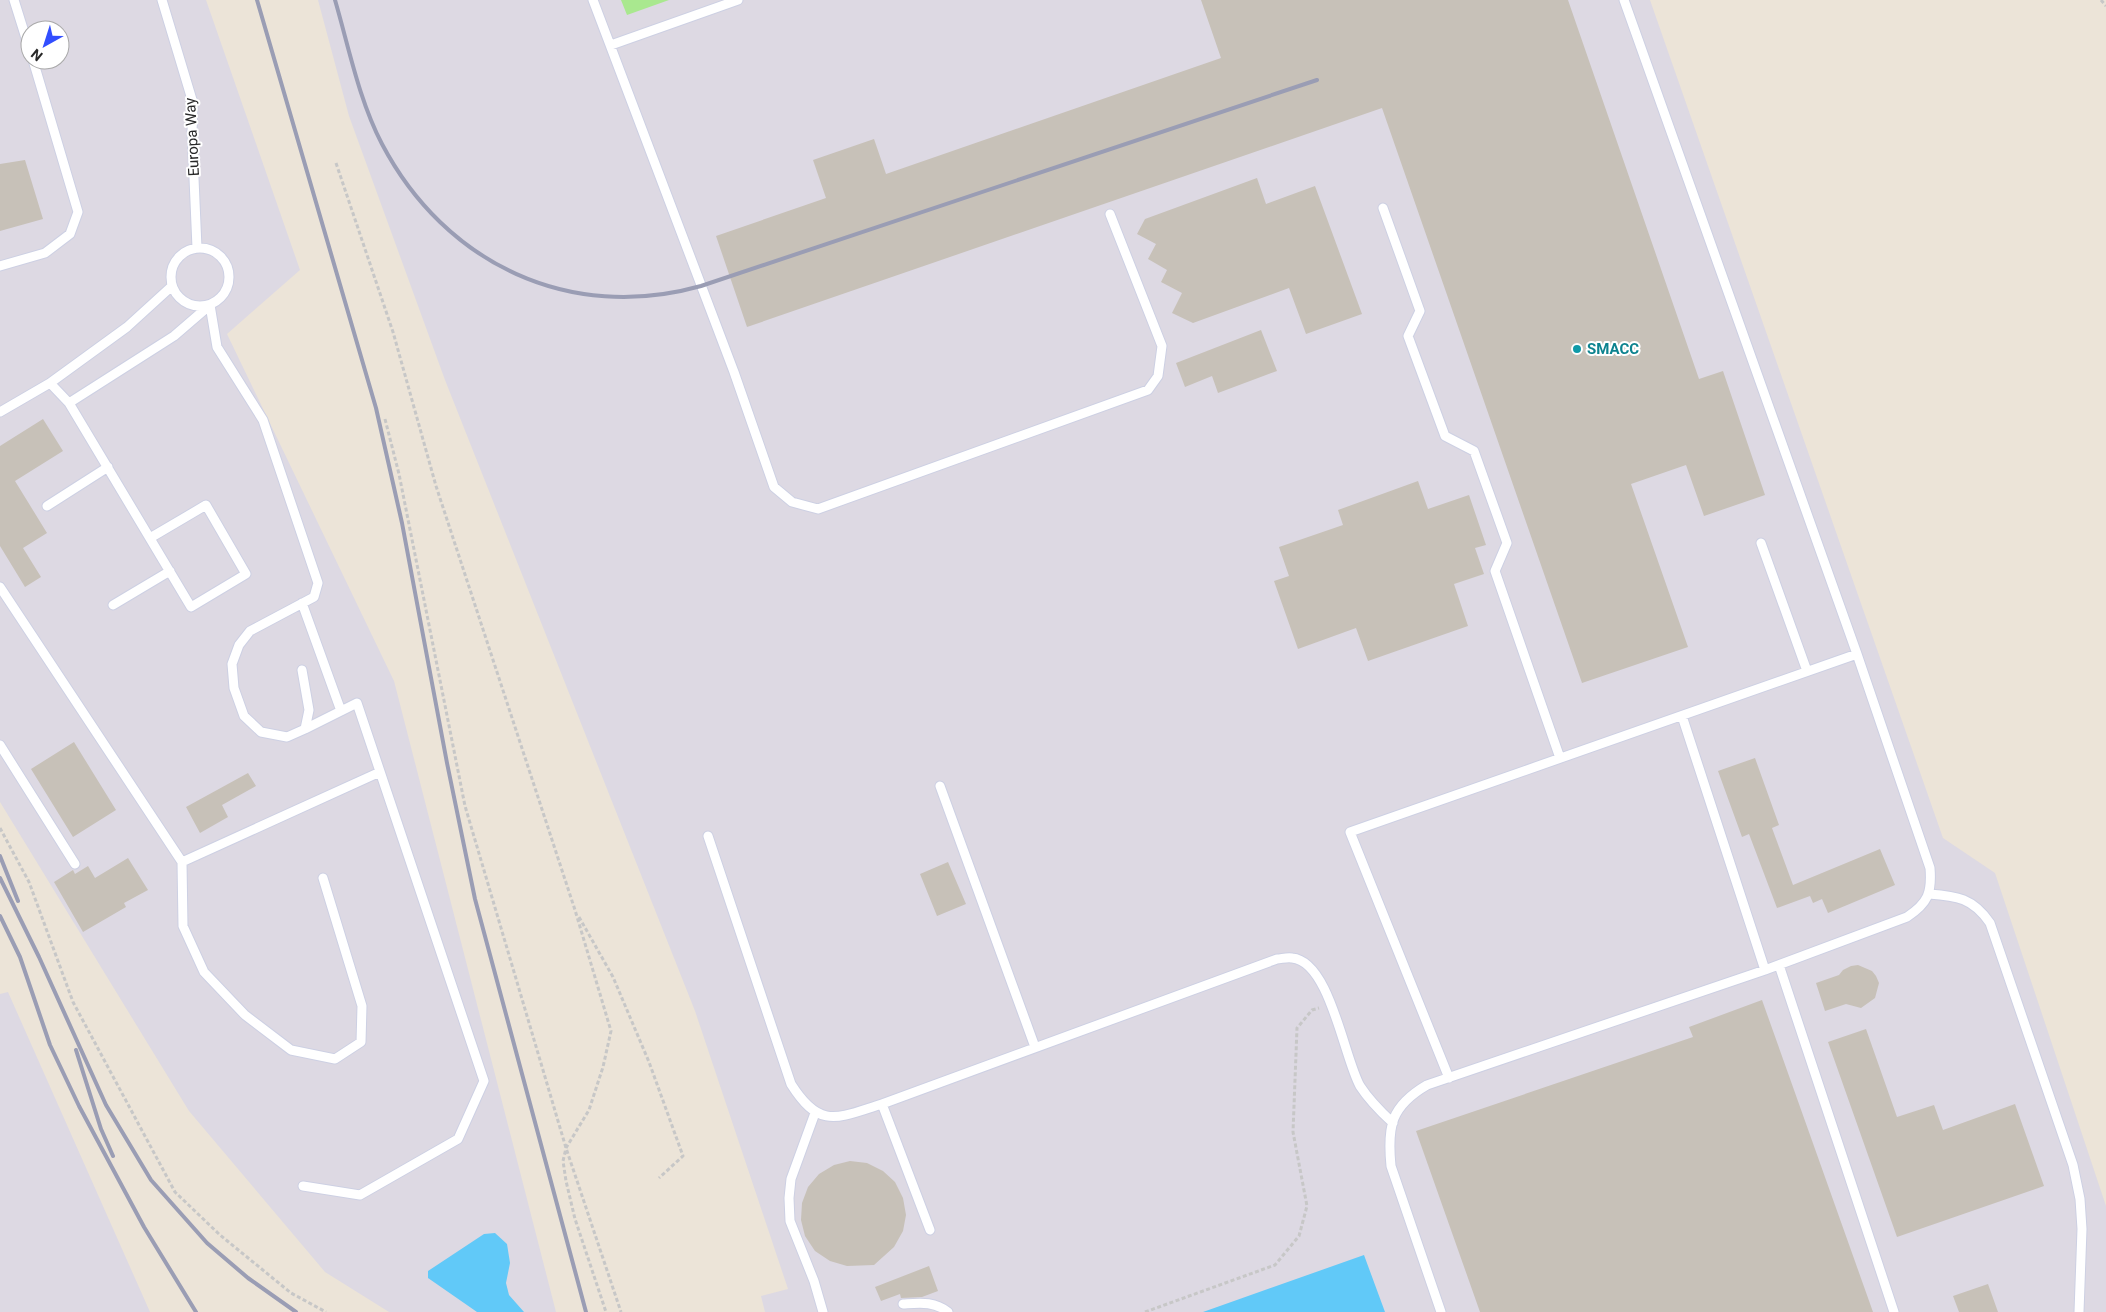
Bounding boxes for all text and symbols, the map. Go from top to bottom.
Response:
north arrow [20,20,70,70]
text: N [28,46,46,64]
street label: Europa Way [181,97,203,177]
place label: SMACC [1587,340,1639,358]
marker: SMACC [1571,343,1583,355]

